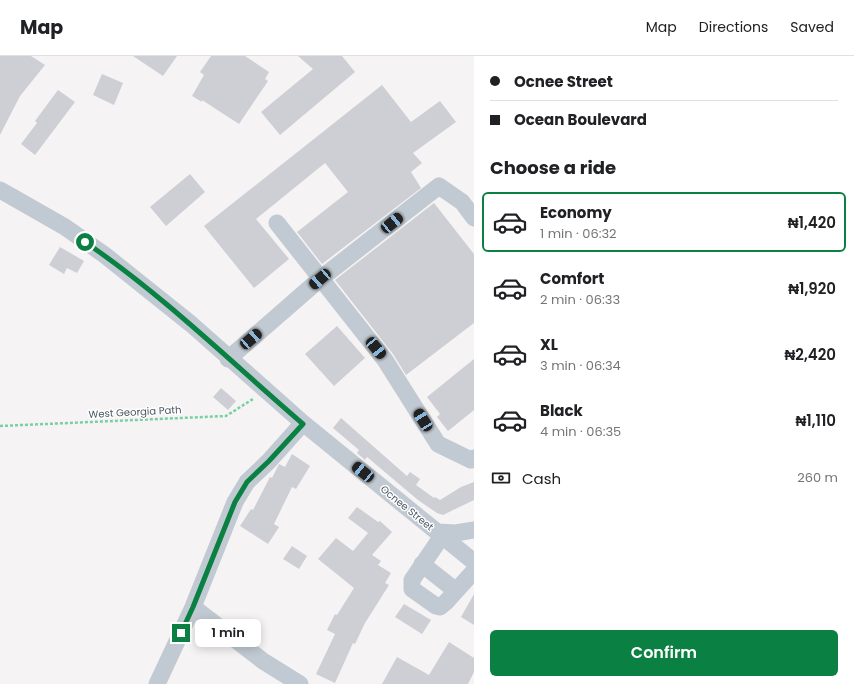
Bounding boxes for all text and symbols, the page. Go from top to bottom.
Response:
text: Map [20,14,63,41]
text: Map [646,17,677,37]
text: Directions [699,17,768,37]
text: Saved [790,17,834,37]
text: Ocnee Street [514,71,613,92]
text: Ocean Boulevard [514,109,647,130]
text: Choose a ride [490,155,616,180]
text: Economy [540,202,612,223]
icon: car [492,204,528,240]
car [379,211,405,235]
text: ₦1,420 [788,212,836,233]
text: 1 min · 06:32 [540,224,617,243]
route start [76,233,94,251]
car [307,267,333,291]
text: Comfort [540,268,604,289]
icon: car [492,270,528,306]
text: ₦1,920 [788,278,836,299]
text: 2 min · 06:33 [540,290,620,309]
car [238,327,264,351]
text: XL [540,334,558,355]
car [364,335,388,361]
icon: car [492,336,528,372]
text: ₦2,420 [785,344,836,365]
text: 3 min · 06:34 [540,356,621,375]
text: Black [540,400,583,421]
street label: West Georgia Path [88,402,182,422]
icon: car [492,402,528,438]
car [412,407,434,433]
text: ₦1,110 [795,410,836,431]
text: 4 min · 06:35 [540,422,621,441]
car [350,460,376,484]
icon: cash [490,467,512,489]
text: Cash [522,468,561,489]
text: 260 m [797,468,838,487]
street label: Ocnee Street [377,482,437,534]
callout: 1 min [195,619,261,647]
text: 1 min [211,623,245,642]
route end [172,624,190,642]
button: Confirm [490,630,838,676]

